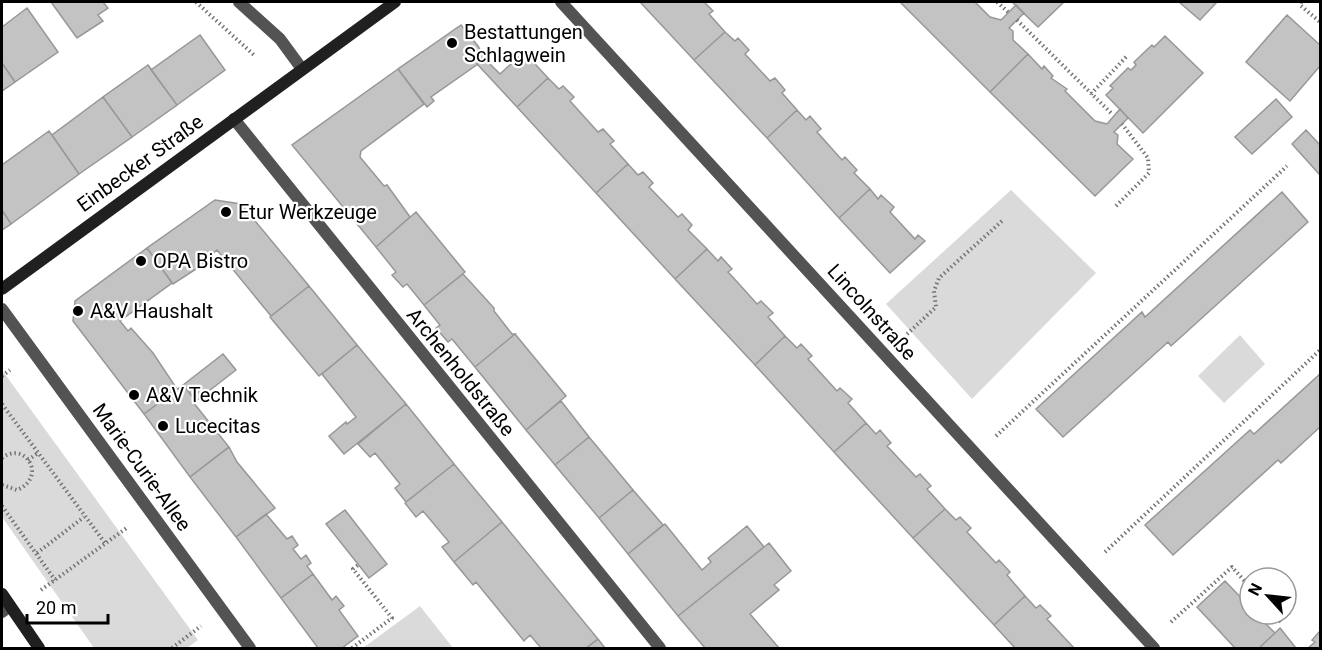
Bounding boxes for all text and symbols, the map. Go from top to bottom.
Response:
place label: Bestattungen Schlagwein [464,20,583,67]
marker: Bestattungen Schlagwein [445,36,459,50]
street label: Einbecker Straße [72,109,208,217]
place label: Etur Werkzeuge [238,200,377,224]
marker: Etur Werkzeuge [219,205,233,219]
place label: OPA Bistro [153,249,248,273]
marker: OPA Bistro [134,254,148,268]
street label: Lincolnstraße [823,259,921,365]
place label: A&V Haushalt [90,299,213,323]
street label: Archenholdstraße [402,303,520,441]
marker: A&V Haushalt [71,304,85,318]
place label: A&V Technik [146,383,259,407]
marker: A&V Technik [127,388,141,402]
street label: Marie-Curie-Allee [88,398,196,536]
place label: Lucecitas [175,414,261,438]
marker: Lucecitas [156,419,170,433]
north arrow [1238,566,1298,626]
text: N [1244,580,1266,599]
scale bar [27,587,108,625]
text: 20 m [36,597,76,618]

